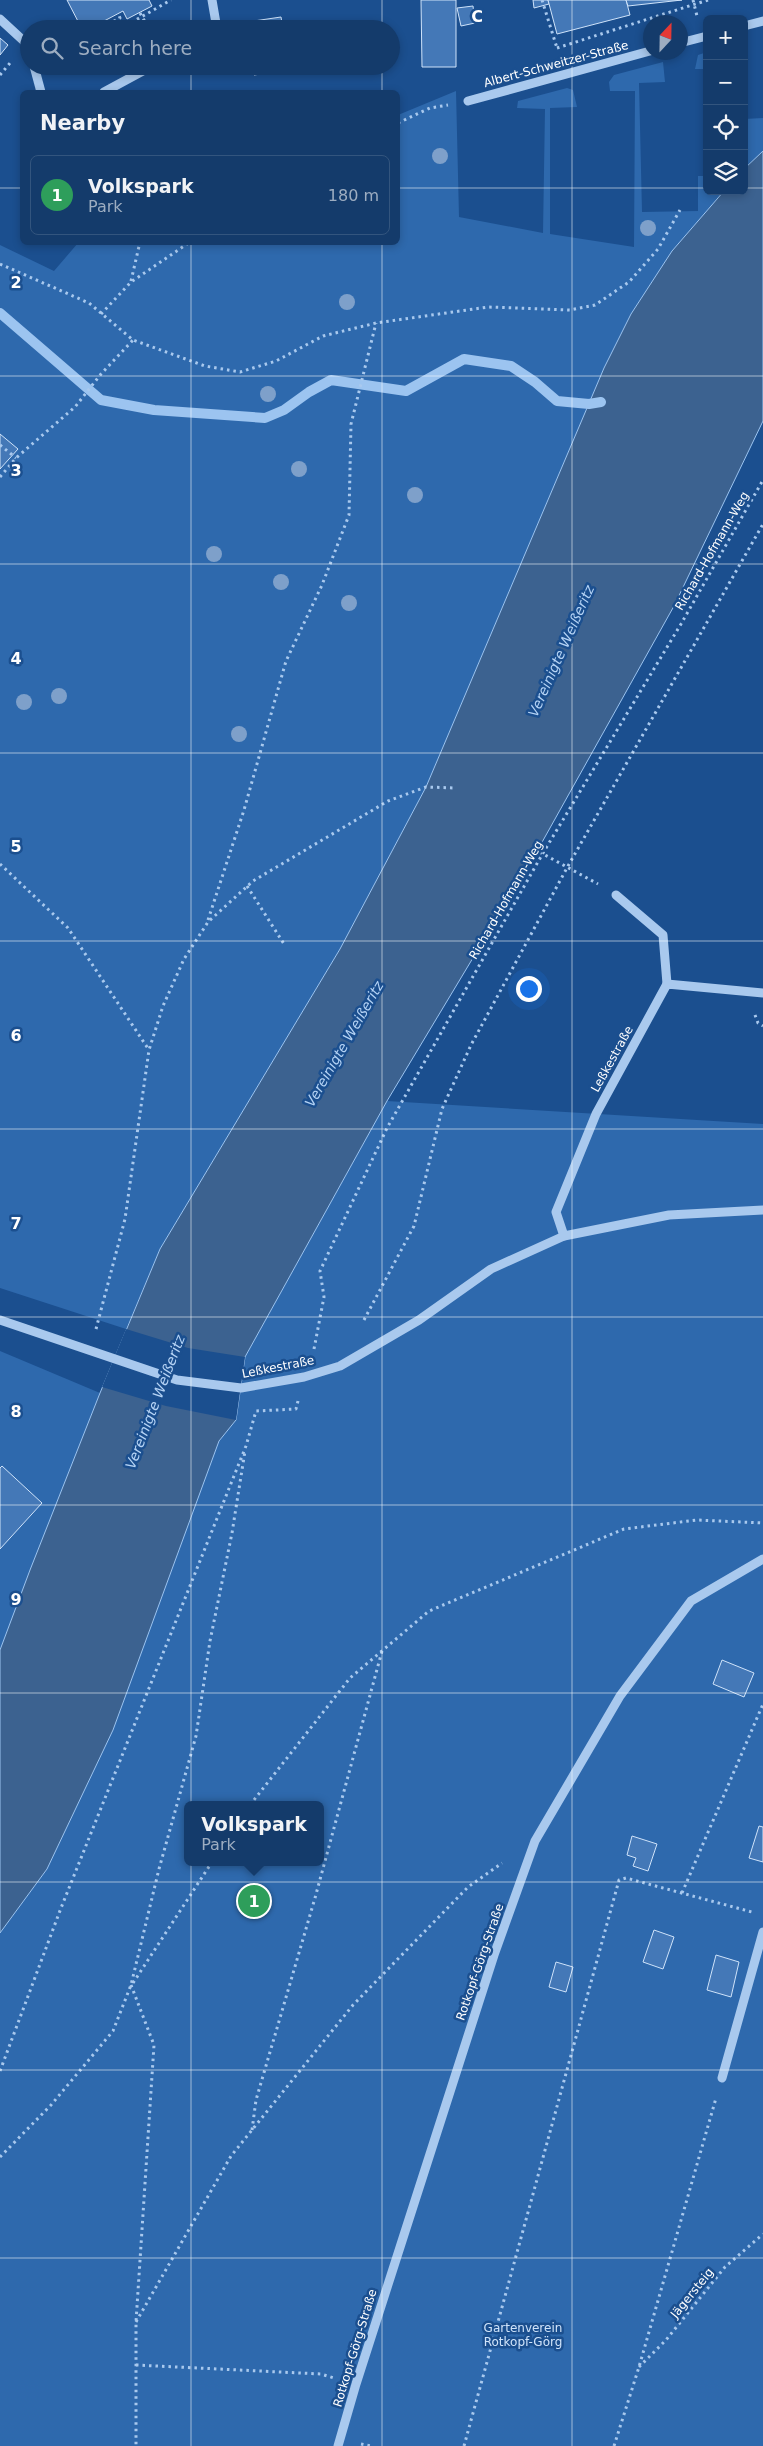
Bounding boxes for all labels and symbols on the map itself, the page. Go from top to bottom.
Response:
text: C [471,7,483,26]
north arrow [643,15,688,60]
street label: Albert-Schweitzer-Straße [482,38,630,90]
text: 2 [10,273,22,292]
text: 3 [10,461,22,480]
street label: Richard-Hofmann-Weg [672,489,752,613]
water label: Vereinigte Weißeritz [525,582,597,719]
text: 4 [10,649,22,668]
text: 5 [10,837,22,856]
street label: Richard-Hofmann-Weg [466,838,546,962]
your location [516,976,542,1002]
water label: Vereinigte Weißeritz [302,978,387,1110]
street label: Leßkestraße [588,1023,636,1095]
text: 6 [10,1026,22,1045]
text: 7 [10,1214,22,1233]
water label: Vereinigte Weißeritz [122,1332,188,1471]
street label: Leßkestraße [241,1353,315,1381]
text: 8 [10,1402,22,1421]
text: 9 [10,1590,22,1609]
pin: 1 [238,1882,270,1920]
street label: Rotkopf-Görg-Straße [453,1902,507,2022]
street label: Jägersteig [667,2265,716,2322]
street label: Rotkopf-Görg-Straße [330,2287,380,2409]
park label: Gartenverein Rotkopf-Görg [484,2321,562,2349]

